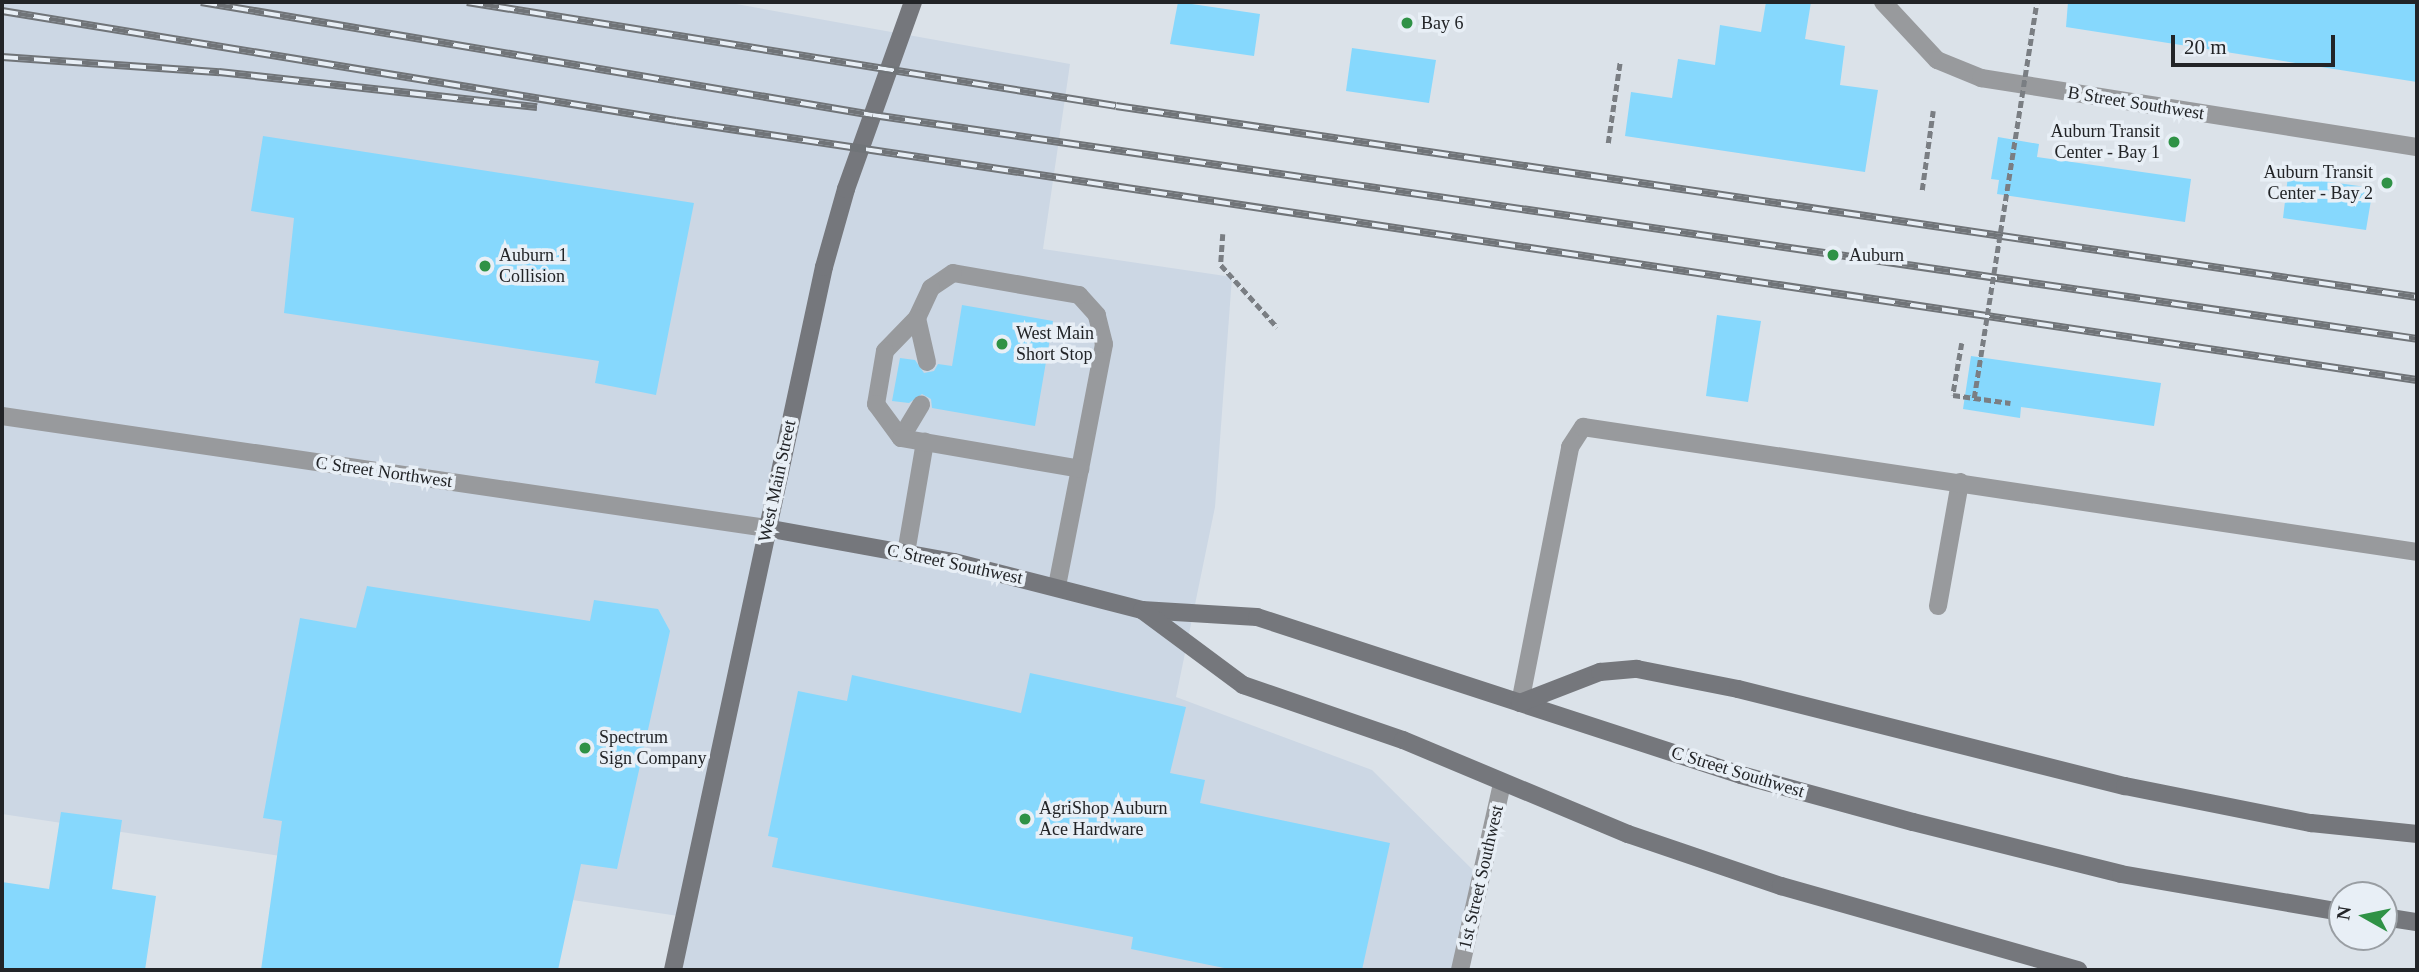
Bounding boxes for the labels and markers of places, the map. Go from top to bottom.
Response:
place label: Bay 6 [1421,12,1463,34]
marker: Bay 6 [1399,15,1415,31]
place label: Auburn Transit Center - Bay 1 [2050,121,2160,164]
marker: Auburn Transit Center - Bay 1 [2166,134,2182,150]
place label: Auburn Transit Center - Bay 2 [2263,162,2373,204]
marker: Auburn Transit Center - Bay 2 [2379,175,2395,191]
place label: Auburn [1849,244,1904,266]
place label: Auburn 1 Collision [499,245,567,288]
marker: Auburn [1823,245,1843,265]
marker: Auburn 1 Collision [477,258,493,274]
place label: West Main Short Stop [1016,323,1094,366]
marker: West Main Short Stop [994,336,1010,352]
place label: Spectrum Sign Company [599,727,707,770]
marker: Spectrum Sign Company [577,740,593,756]
place label: AgriShop Auburn Ace Hardware [1039,798,1168,840]
marker: AgriShop Auburn Ace Hardware [1017,811,1033,827]

